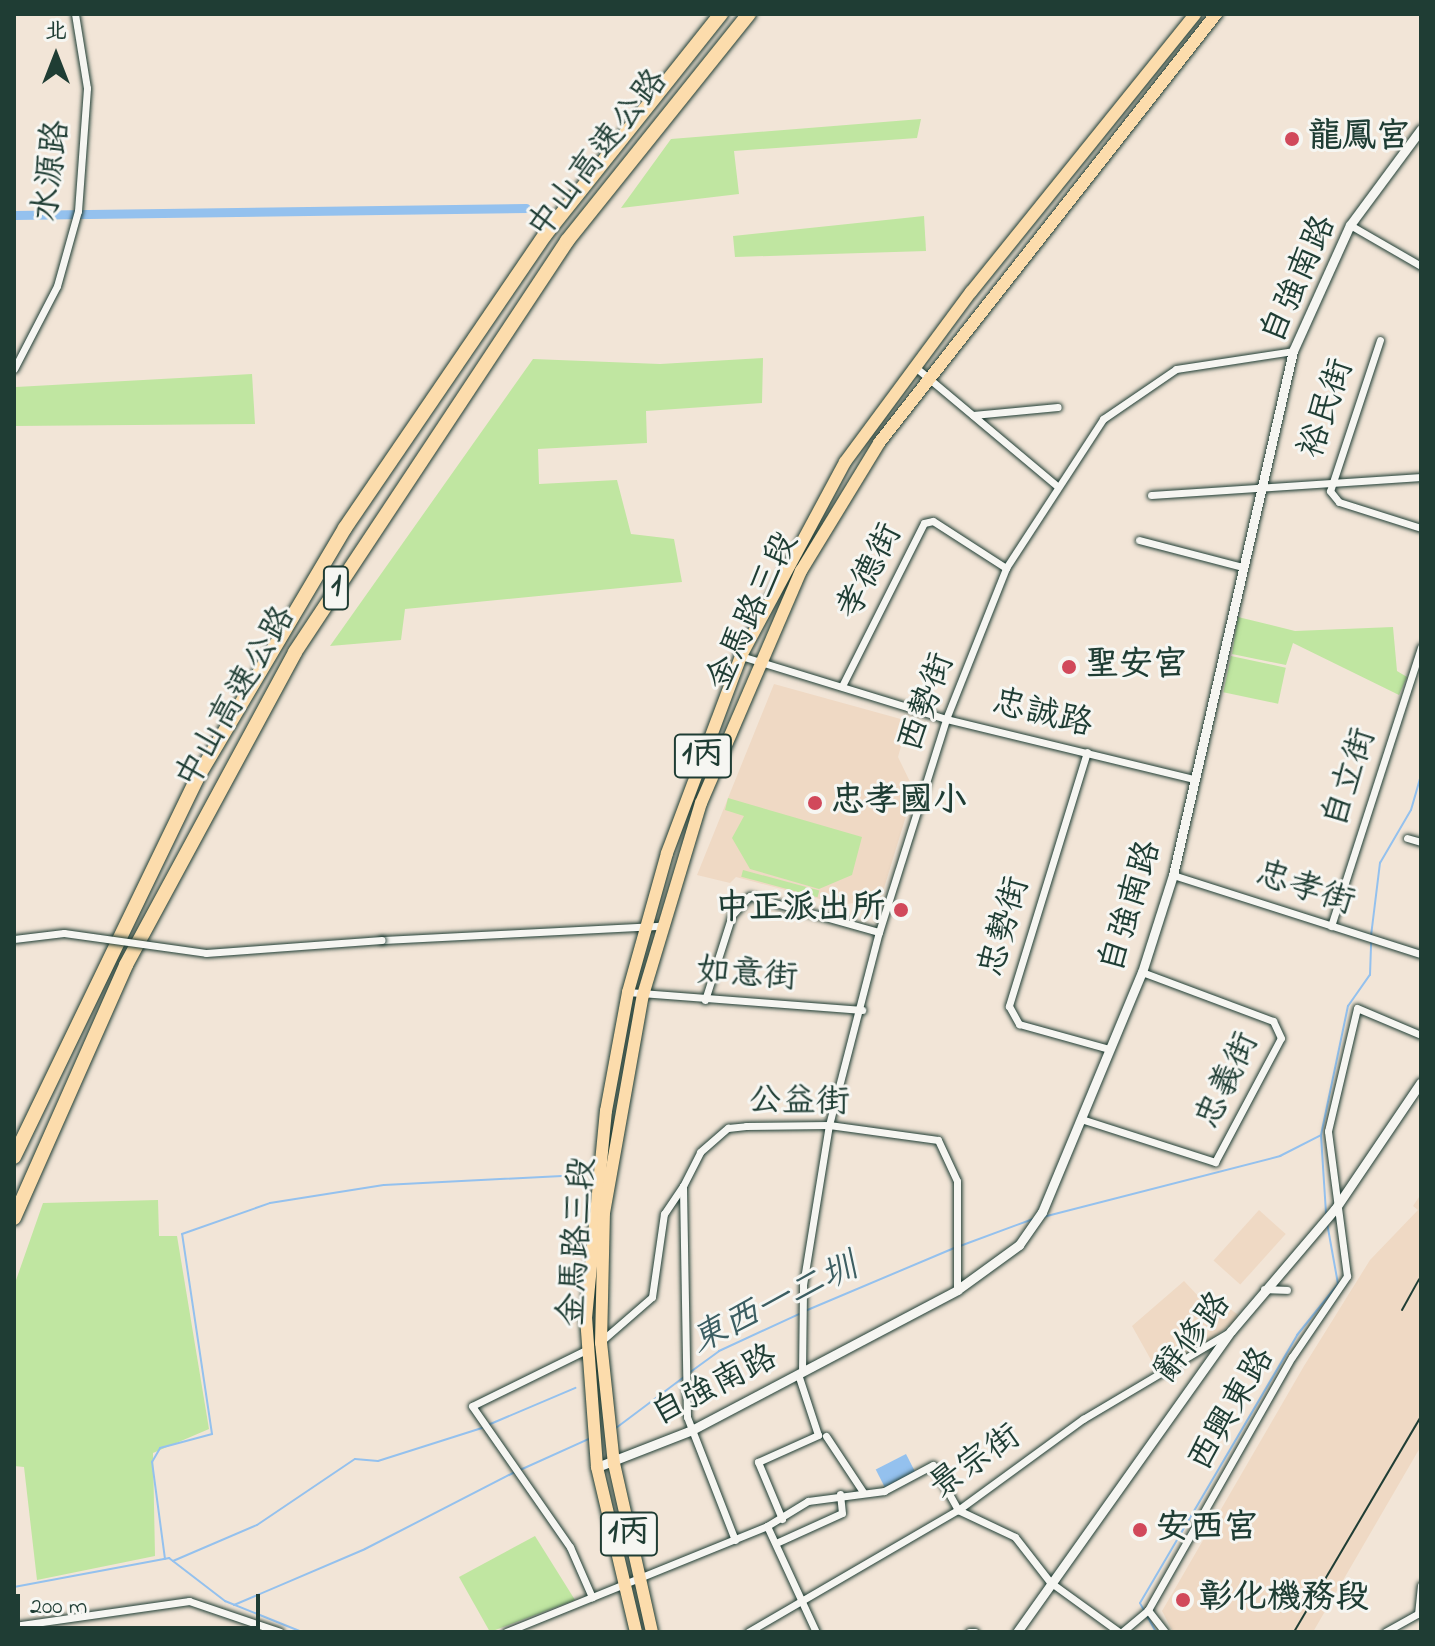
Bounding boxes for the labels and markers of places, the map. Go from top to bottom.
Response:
place label: 龍鳳宮 [1308,119,1410,159]
marker: 龍鳳宮 [1283,130,1301,148]
place label: 聖安宮 [1085,647,1187,687]
marker: 聖安宮 [1060,658,1078,676]
place label: 忠孝國小 [831,783,967,823]
marker: 忠孝國小 [806,794,824,812]
place label: 中正派出所 [715,890,885,930]
marker: 中正派出所 [892,901,910,919]
place label: 安西宮 [1156,1510,1258,1550]
marker: 安西宮 [1131,1521,1149,1539]
place label: 彰化機務段 [1199,1580,1369,1620]
marker: 彰化機務段 [1174,1591,1192,1609]

